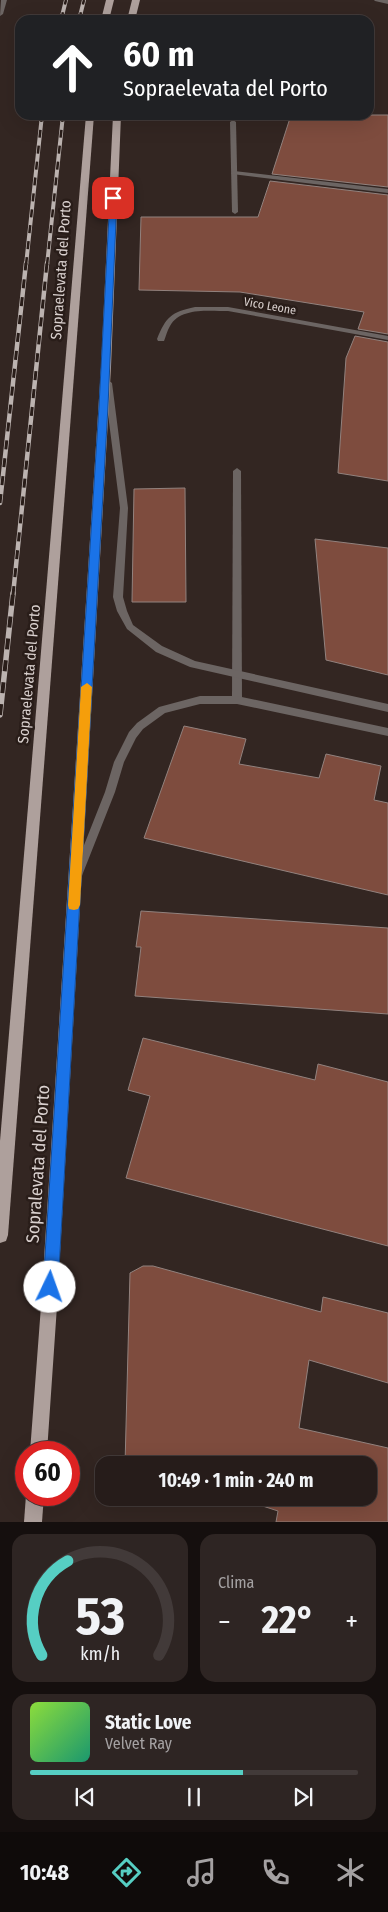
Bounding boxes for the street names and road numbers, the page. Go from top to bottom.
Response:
street label: Sopraelevata del Porto [47,200,75,340]
street label: Vico Leone [243,295,297,317]
street label: Sopraelevata del Porto [14,604,44,744]
street label: Sopralevata del Porto [22,1084,54,1244]

